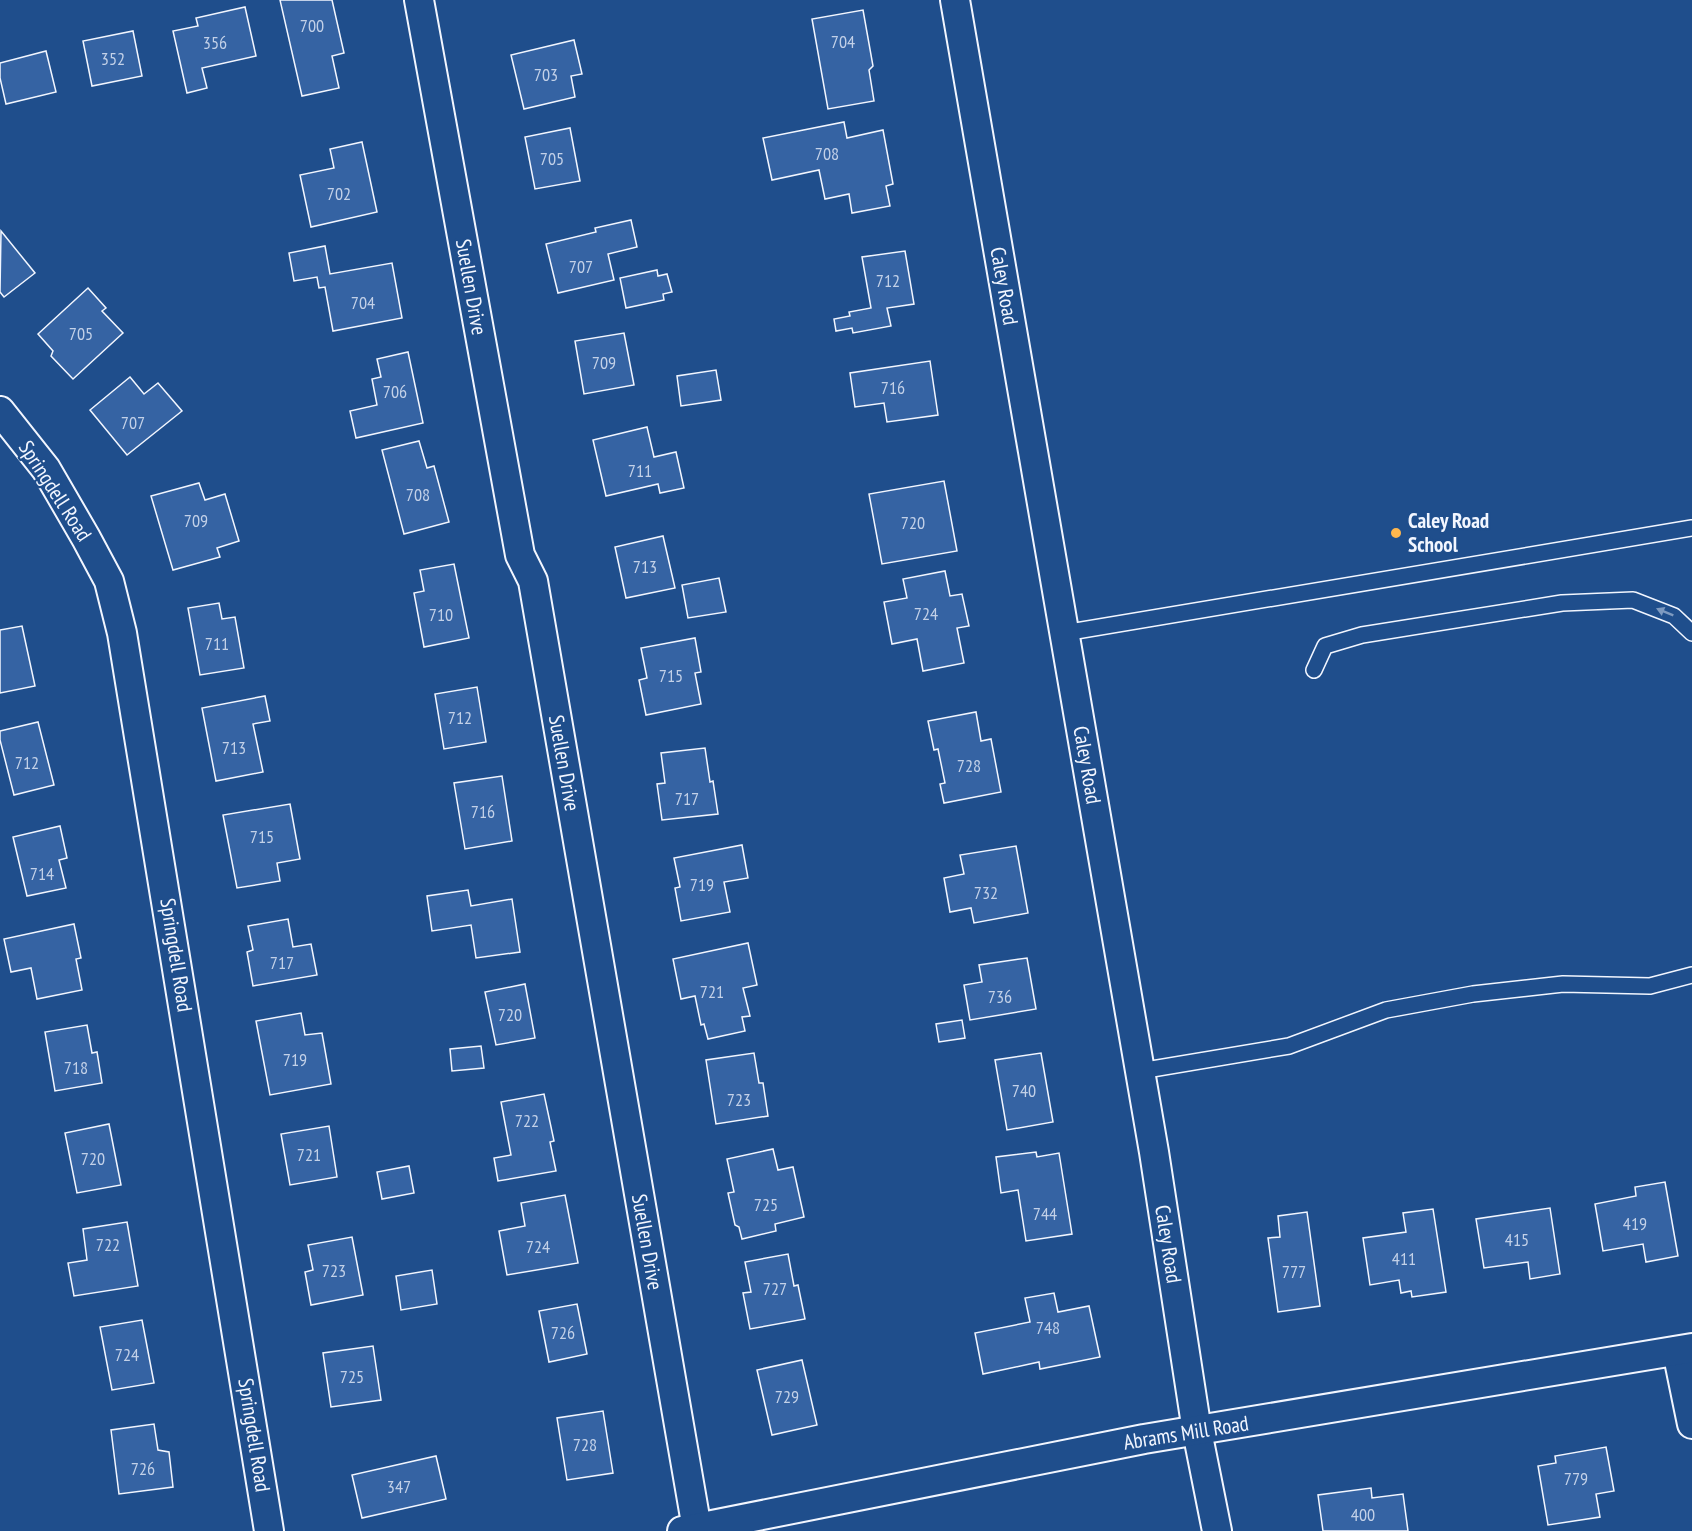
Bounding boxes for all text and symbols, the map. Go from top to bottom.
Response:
house number: 700 [300,14,324,37]
house number: 704 [831,30,855,53]
house number: 356 [203,31,227,54]
house number: 352 [101,47,125,70]
house number: 703 [534,63,558,86]
house number: 708 [815,142,839,165]
house number: 705 [540,147,564,170]
house number: 702 [327,182,351,205]
street label: Suellen Drive [450,237,493,337]
street label: Caley Road [984,245,1025,327]
house number: 707 [569,255,593,278]
house number: 712 [876,269,900,292]
house number: 704 [351,291,375,314]
house number: 705 [69,322,93,345]
house number: 709 [592,351,616,374]
house number: 716 [881,376,905,399]
house number: 706 [383,380,407,403]
house number: 707 [121,411,145,434]
street label: Springdell Road [13,435,98,546]
house number: 711 [628,459,652,482]
house number: 708 [406,483,430,506]
place label: Caley Road School [1408,507,1489,558]
house number: 709 [184,509,208,532]
house number: 720 [901,511,925,534]
marker: Caley Road School [1389,526,1403,540]
house number: 713 [633,555,657,578]
house number: 724 [914,602,938,625]
house number: 710 [429,603,453,626]
one-way arrow [1656,607,1674,617]
house number: 711 [205,632,229,655]
house number: 715 [659,664,683,687]
house number: 712 [448,706,472,729]
street label: Suellen Drive [543,713,586,813]
street label: Caley Road [1067,724,1108,806]
house number: 713 [222,736,246,759]
house number: 712 [15,751,39,774]
house number: 728 [957,754,981,777]
house number: 717 [675,787,699,810]
house number: 716 [471,800,495,823]
house number: 715 [250,825,274,848]
house number: 714 [30,862,54,885]
house number: 719 [690,873,714,896]
house number: 732 [974,881,998,904]
street label: Springdell Road [154,896,199,1014]
house number: 717 [270,951,294,974]
house number: 721 [700,980,724,1003]
house number: 736 [988,985,1012,1008]
house number: 720 [498,1003,522,1026]
house number: 719 [283,1048,307,1071]
house number: 718 [64,1056,88,1079]
house number: 740 [1012,1079,1036,1102]
house number: 723 [727,1088,751,1111]
house number: 722 [515,1109,539,1132]
house number: 721 [297,1143,321,1166]
house number: 720 [81,1147,105,1170]
street label: Suellen Drive [626,1192,669,1292]
house number: 725 [754,1193,778,1216]
house number: 744 [1033,1202,1057,1225]
street label: Caley Road [1149,1203,1188,1285]
house number: 419 [1623,1212,1647,1235]
house number: 415 [1505,1228,1529,1251]
house number: 722 [96,1233,120,1256]
house number: 724 [526,1235,550,1258]
house number: 411 [1392,1247,1416,1270]
house number: 723 [322,1259,346,1282]
house number: 777 [1282,1260,1306,1283]
house number: 727 [763,1277,787,1300]
house number: 748 [1036,1316,1060,1339]
house number: 726 [551,1321,575,1344]
house number: 724 [115,1343,139,1366]
house number: 725 [340,1365,364,1388]
street label: Springdell Road [232,1376,277,1494]
house number: 729 [775,1385,799,1408]
street label: Abrams Mill Road [1121,1409,1250,1456]
house number: 728 [573,1433,597,1456]
house number: 726 [131,1457,155,1480]
house number: 779 [1564,1467,1588,1490]
house number: 347 [387,1475,411,1498]
house number: 400 [1351,1503,1375,1526]

